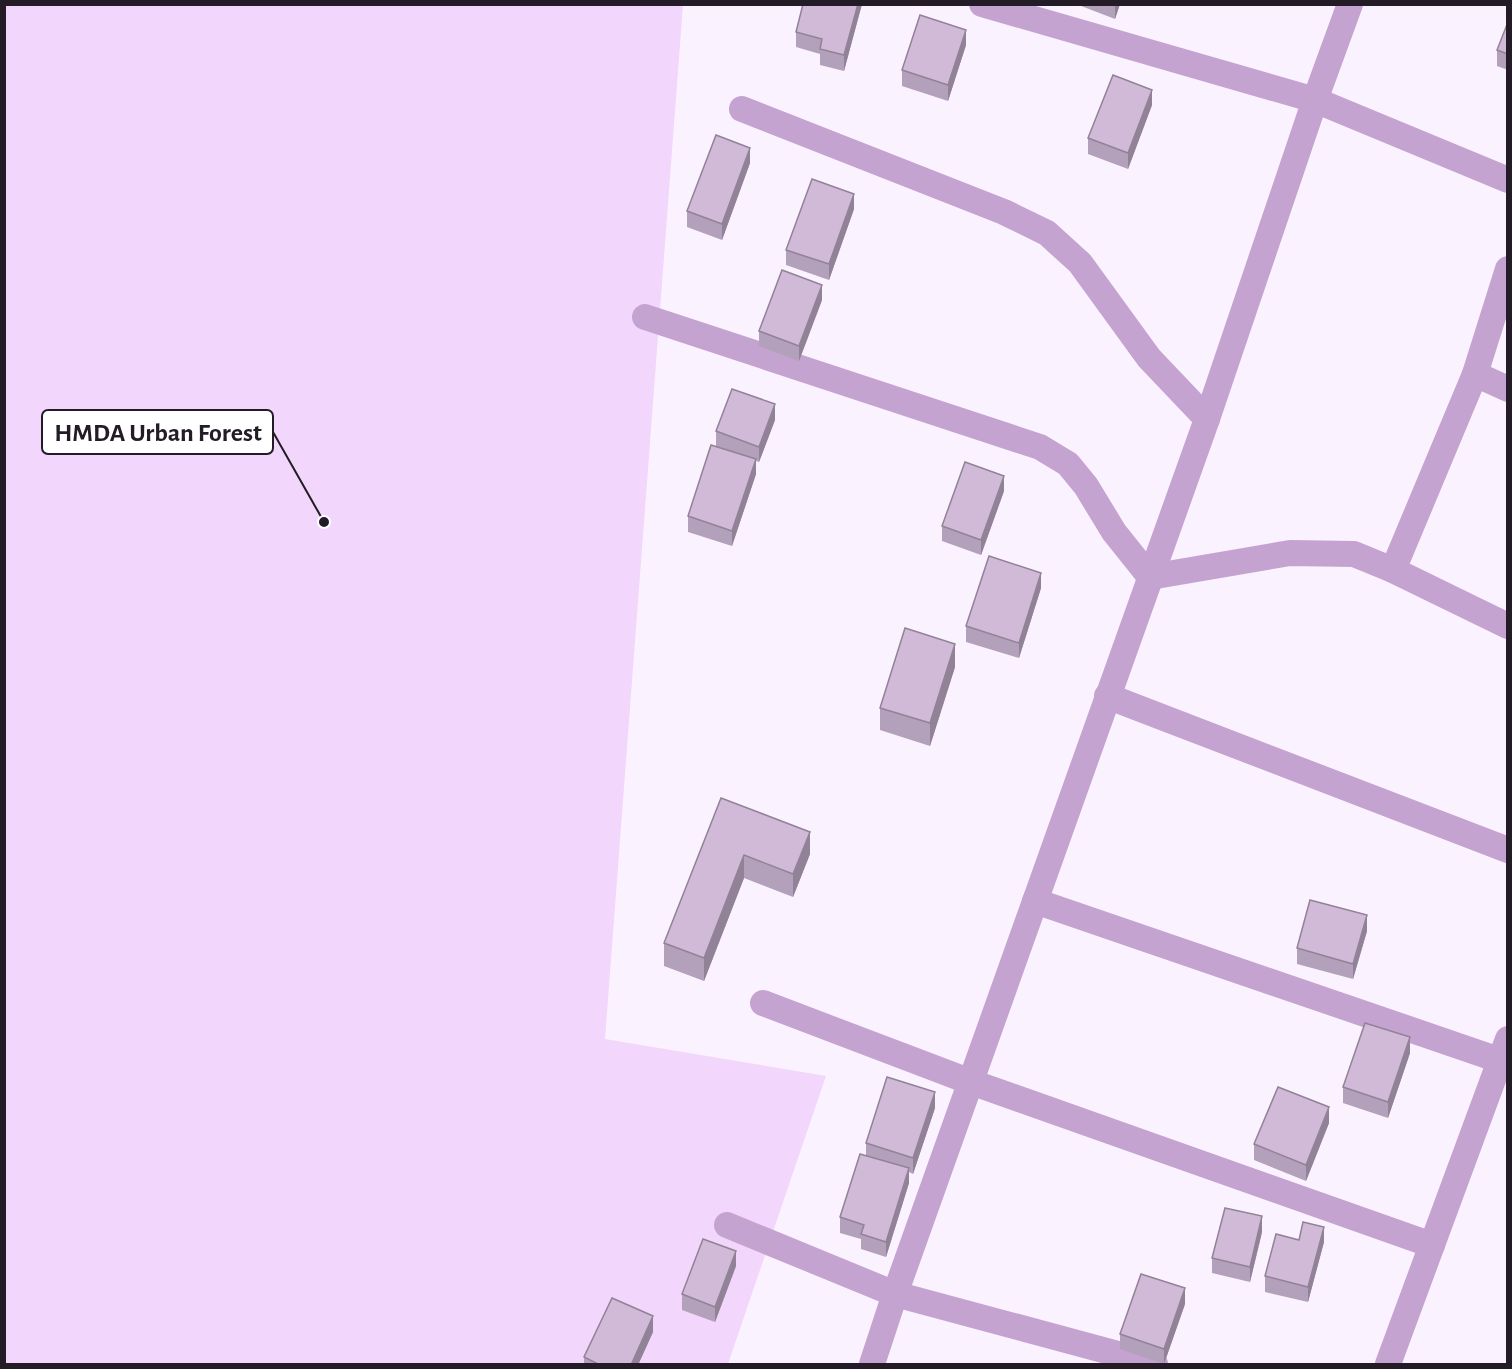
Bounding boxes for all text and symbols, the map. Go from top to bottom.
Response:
callout: HMDA Urban Forest [42,410,273,454]
text: HMDA Urban Forest [54,420,262,446]

